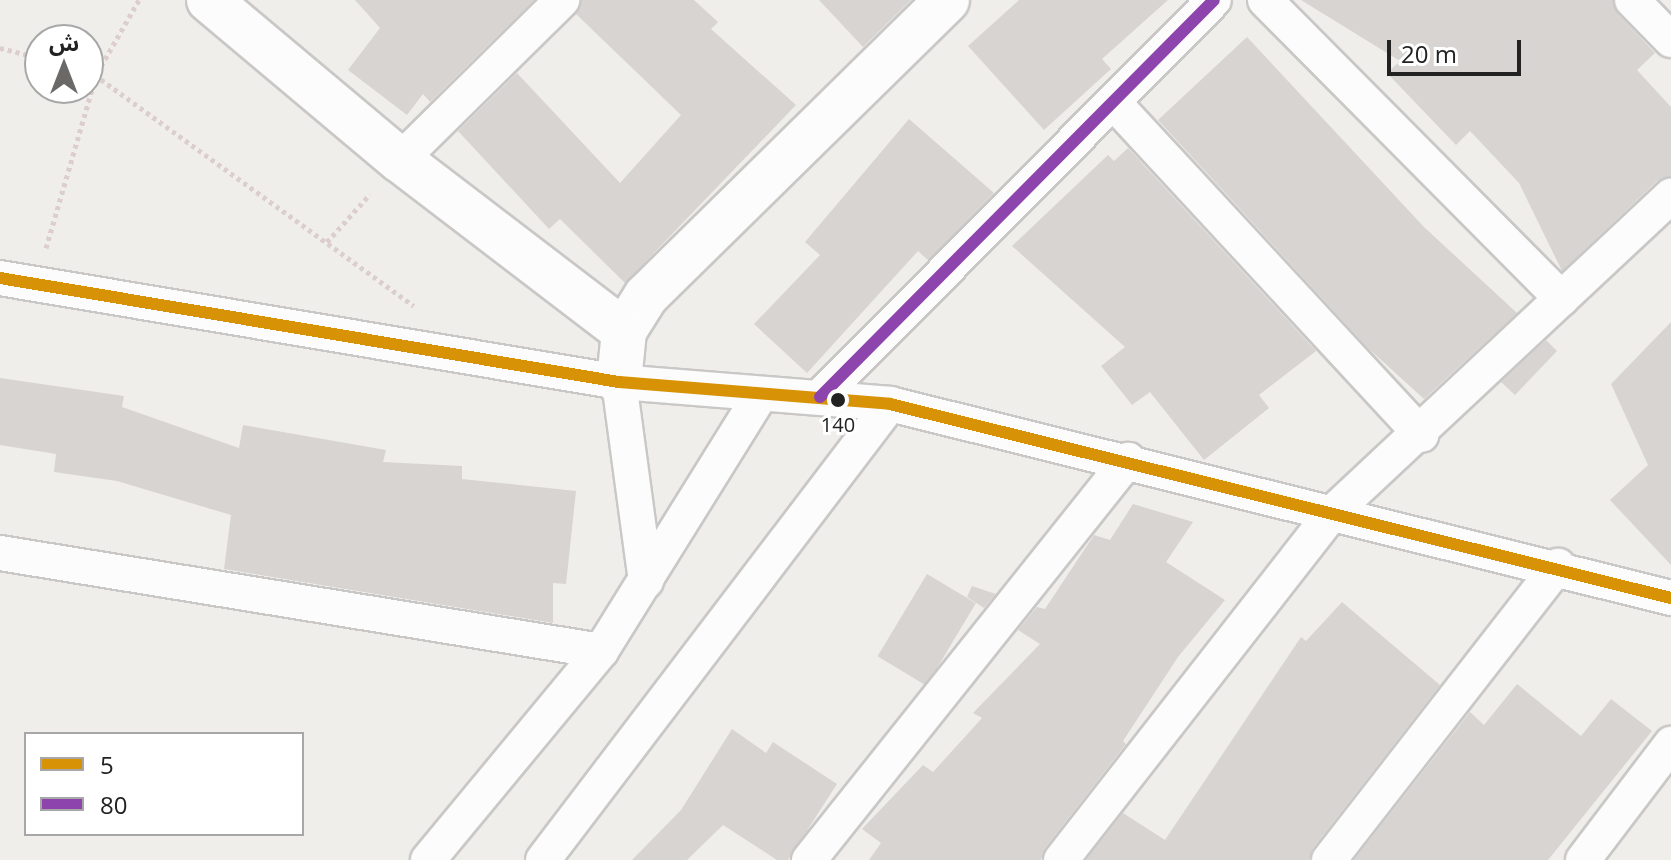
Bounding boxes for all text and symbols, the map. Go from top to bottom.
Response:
north arrow [24,24,104,104]
scale bar [1391,24,1525,74]
text: ش [49,27,79,57]
text: 20 m [1401,37,1457,70]
marker: 140 [830,392,846,408]
place label: 140 [821,412,855,436]
legend [24,732,304,836]
text: 5 [100,748,114,781]
text: 80 [100,788,127,821]

